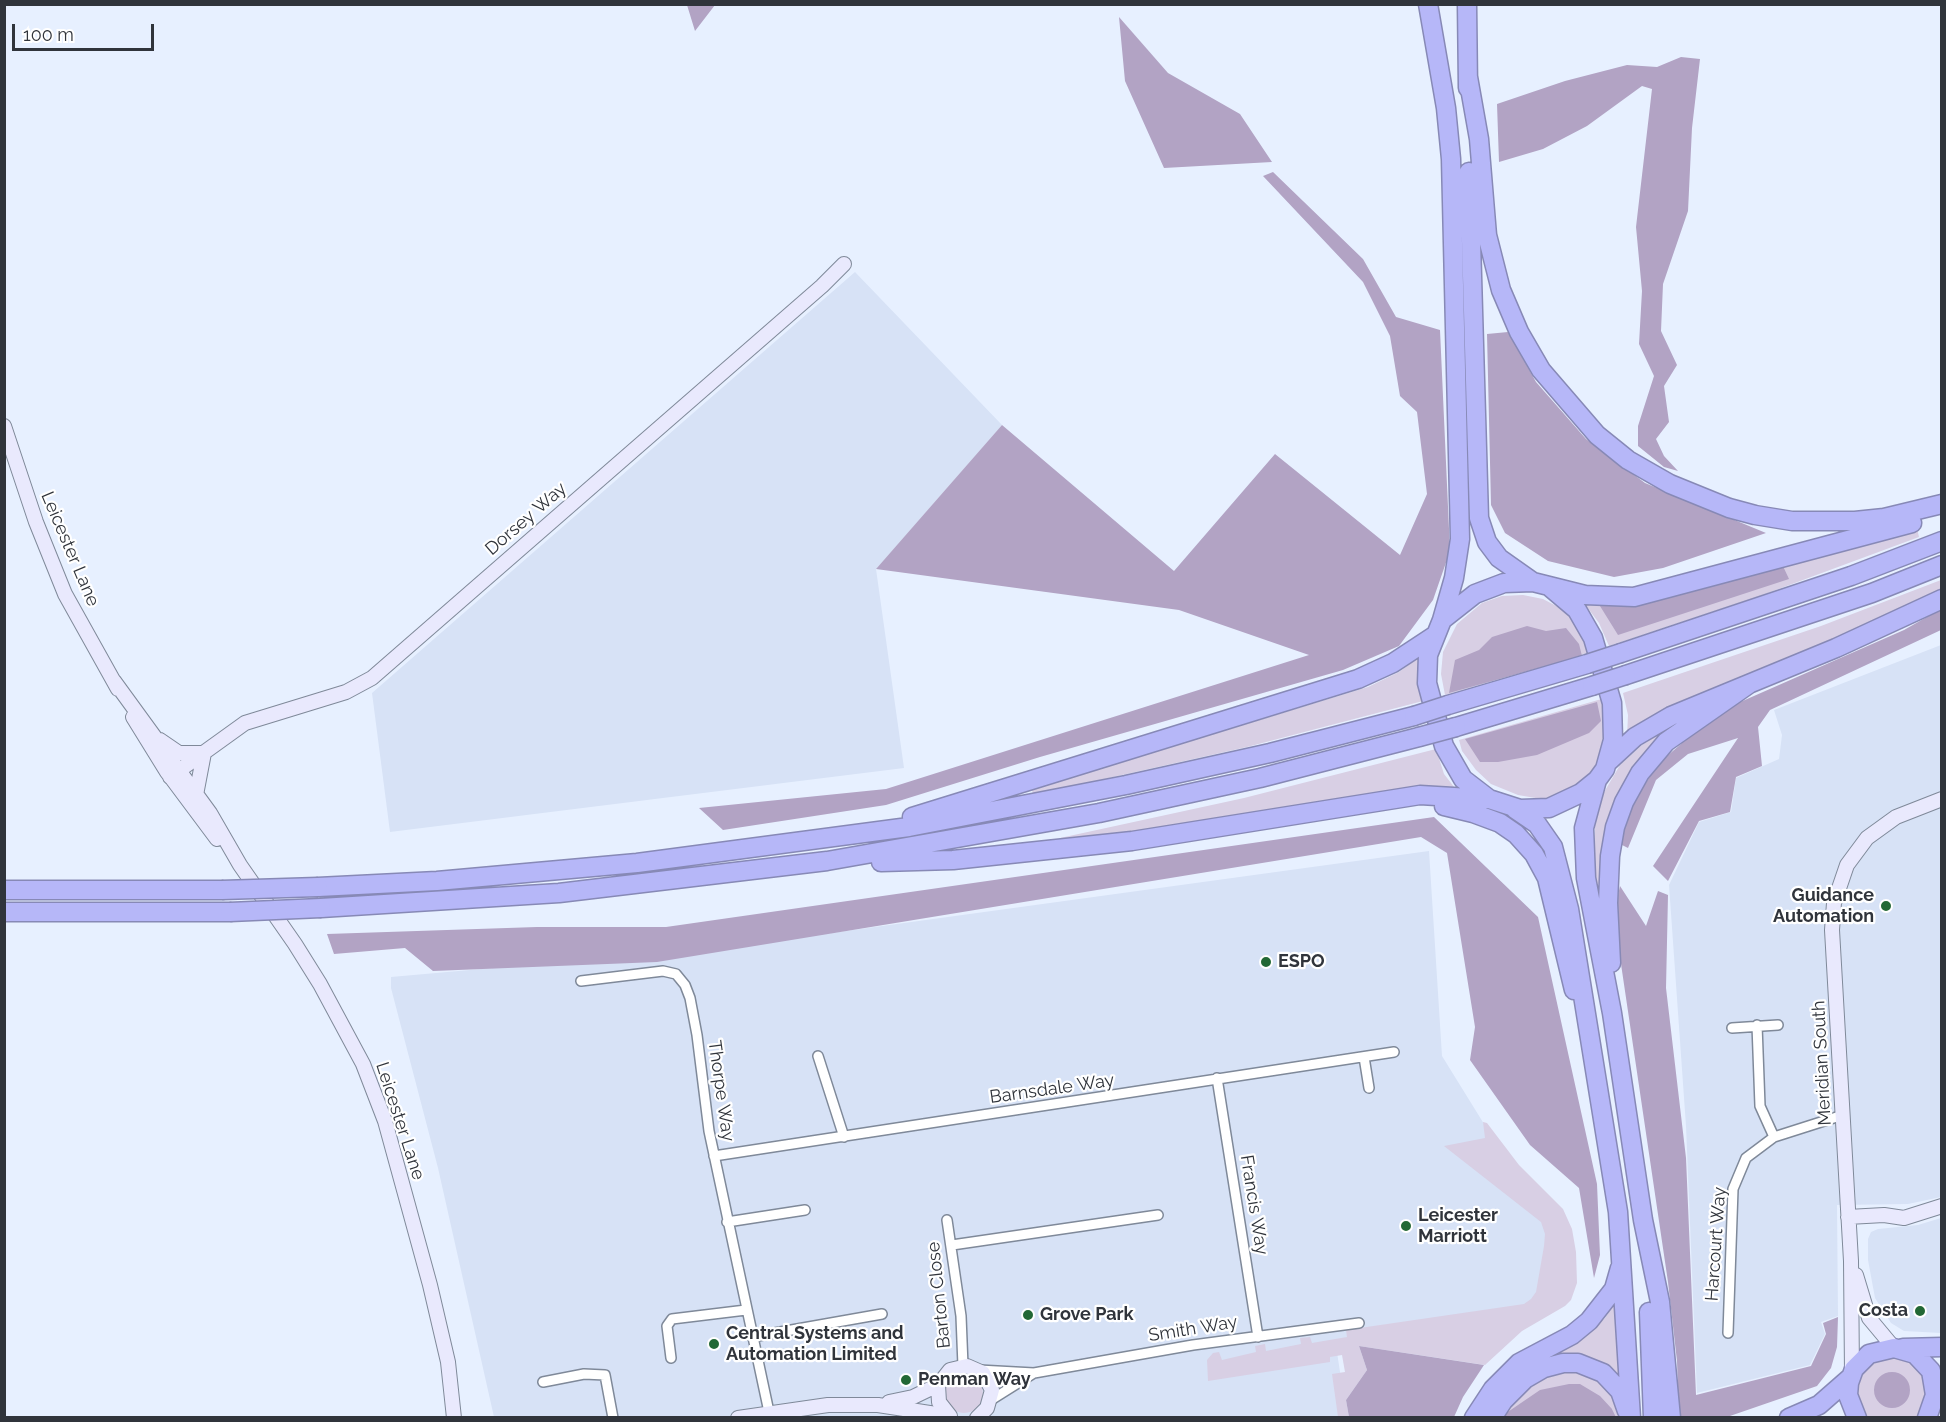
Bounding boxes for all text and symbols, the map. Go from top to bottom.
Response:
scale bar [15,12,158,50]
text: 100 m [23,24,74,45]
street label: Dorsey Way [481,478,571,560]
street label: Leicester Lane [36,488,104,610]
place label: Guidance Automation [1773,885,1874,928]
marker: Guidance Automation [1879,899,1893,913]
place label: ESPO [1278,951,1325,973]
marker: ESPO [1259,955,1273,969]
street label: Meridian South [1808,1000,1836,1126]
street label: Thorpe Way [703,1039,739,1143]
street label: Leicester Lane [371,1059,429,1183]
street label: Barnsdale Way [988,1070,1116,1108]
street label: Francis Way [1235,1154,1273,1256]
street label: Harcourt Way [1701,1186,1731,1302]
place label: Leicester Marriott [1418,1205,1498,1248]
marker: Leicester Marriott [1399,1219,1413,1233]
street label: Barton Close [923,1241,955,1349]
place label: Costa [1859,1300,1908,1322]
place label: Grove Park [1040,1304,1134,1326]
marker: Costa [1913,1304,1927,1318]
marker: Grove Park [1021,1308,1035,1322]
street label: Smith Way [1147,1311,1239,1347]
place label: Central Systems and Automation Limited [726,1323,904,1366]
marker: Central Systems and Automation Limited [707,1337,721,1351]
place label: Penman Way [918,1369,1031,1391]
marker: Penman Way [899,1373,913,1387]

